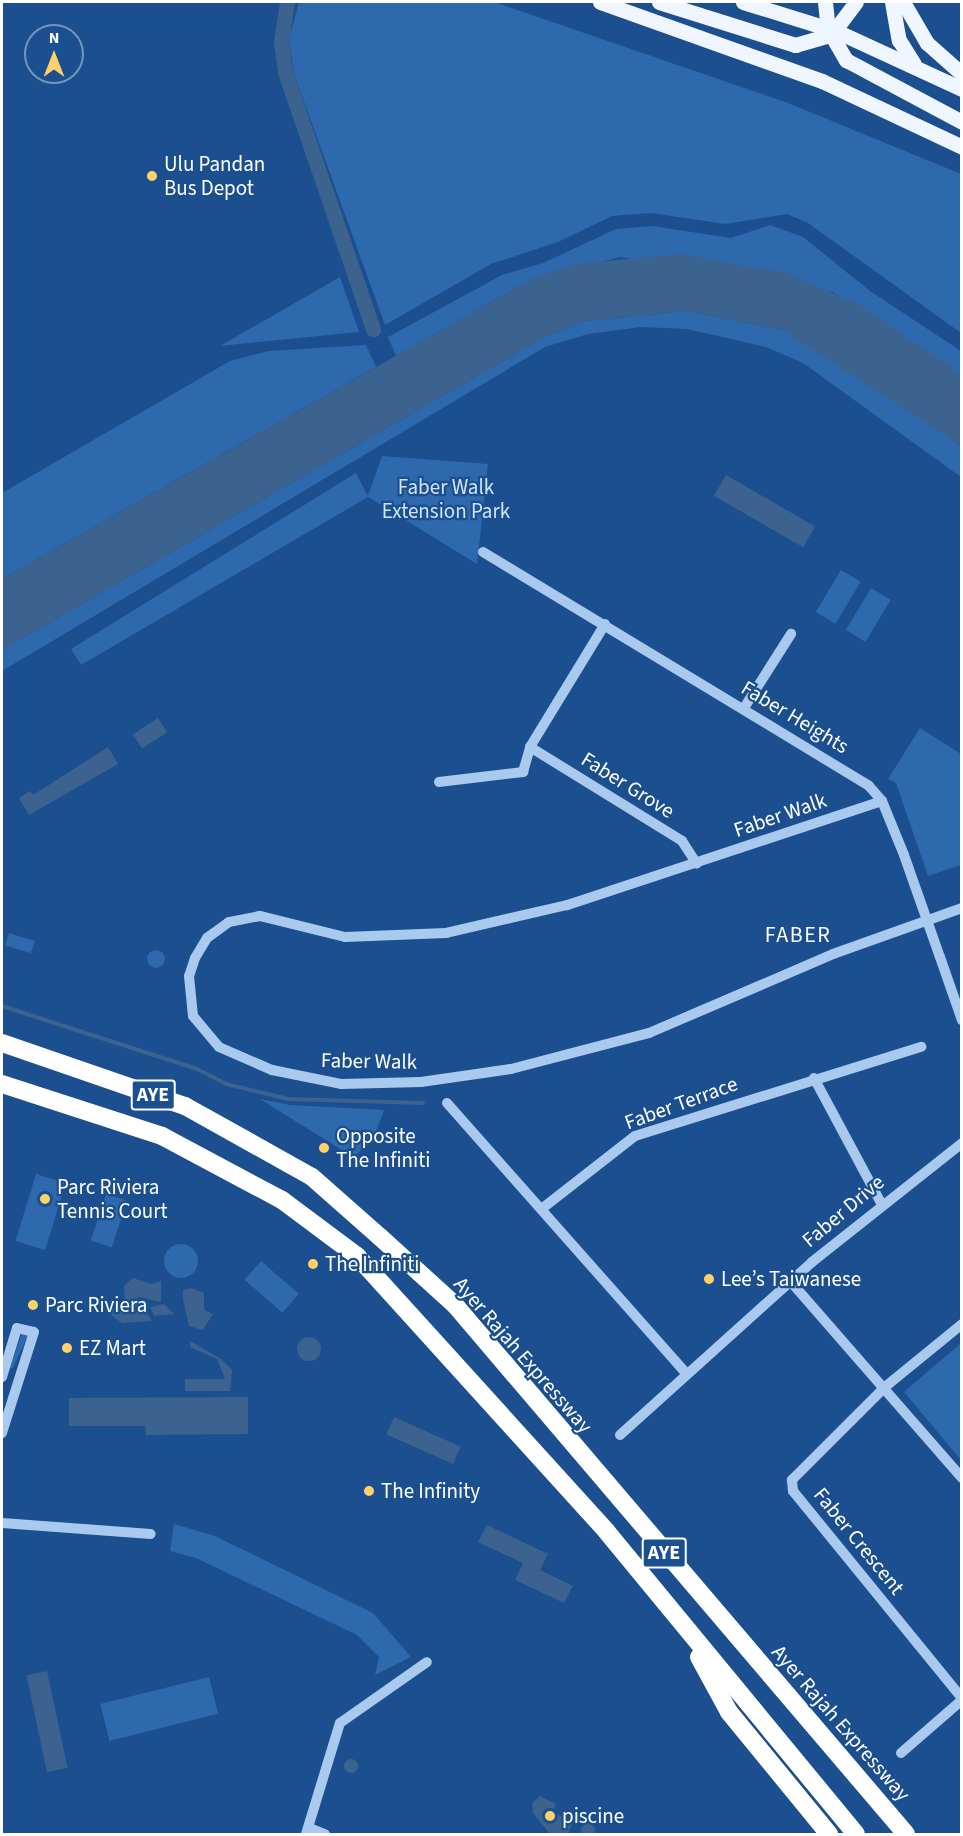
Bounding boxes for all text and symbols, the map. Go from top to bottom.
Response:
north arrow [24,24,84,84]
text: N [49,27,59,49]
place label: Ulu Pandan Bus Depot [164,151,265,201]
marker: Ulu Pandan Bus Depot [145,169,159,183]
park label: Faber Walk Extension Park [382,474,510,524]
street label: Faber Heights [737,675,853,759]
street label: Faber Grove [577,746,679,824]
street label: Faber Walk [730,787,830,843]
district label: FABER [765,923,831,949]
street label: Faber Walk [321,1048,417,1074]
street label: Faber Terrace [621,1071,741,1135]
road number: AYE [130,1078,176,1112]
place label: Opposite The Infiniti [336,1123,431,1173]
marker: Opposite The Infiniti [317,1141,331,1155]
street label: Faber Drive [797,1169,889,1253]
place label: Parc Riviera Tennis Court [57,1174,168,1224]
marker: Parc Riviera Tennis Court [38,1192,52,1206]
place label: The Infiniti [325,1251,420,1277]
marker: The Infiniti [306,1257,320,1271]
place label: Lee’s Taiwanese [721,1266,861,1292]
street label: Ayer Rajah Expressway [448,1272,598,1438]
marker: Lee’s Taiwanese [702,1272,716,1286]
place label: Parc Riviera [45,1292,147,1318]
marker: Parc Riviera [26,1298,40,1312]
place label: EZ Mart [79,1335,146,1361]
marker: EZ Mart [60,1341,74,1355]
place label: The Infinity [381,1478,480,1504]
street label: Faber Crescent [808,1482,910,1600]
marker: The Infinity [362,1484,376,1498]
road number: AYE [642,1536,686,1570]
street label: Ayer Rajah Expressway [766,1640,916,1806]
place label: piscine [562,1803,624,1829]
marker: piscine [543,1809,557,1823]

